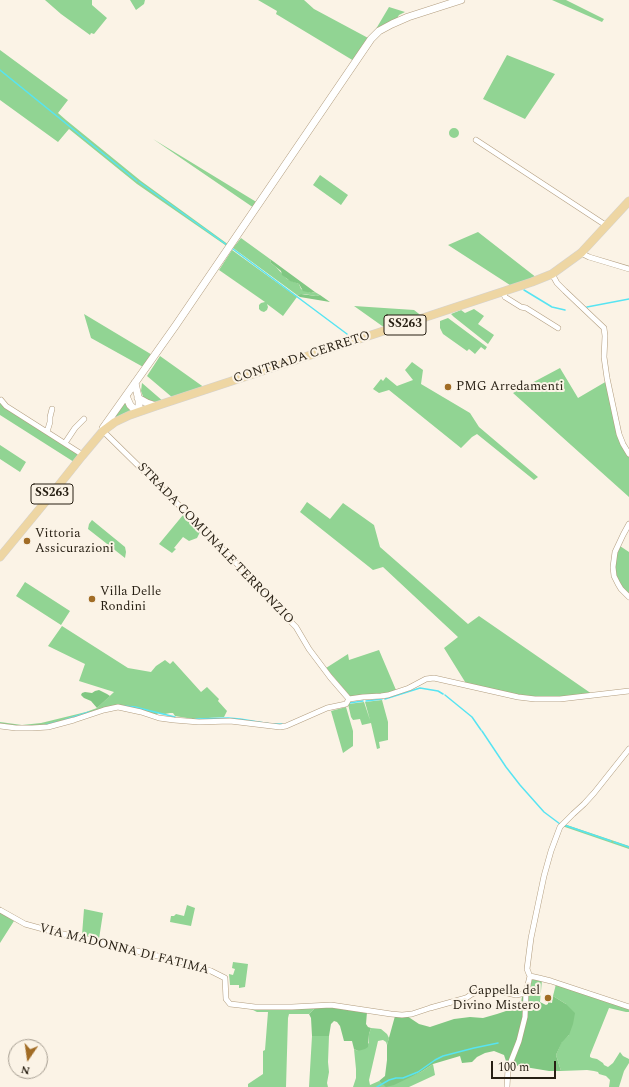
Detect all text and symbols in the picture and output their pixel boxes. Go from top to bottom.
road number: SS263 [384,315,426,335]
street label: CONTRADA CERRETO [232,328,372,388]
place label: PMG Arredamenti [456,379,564,395]
marker: PMG Arredamenti [443,382,453,392]
street label: STRADA COMUNALE TERRONZIO [134,460,296,628]
road number: SS263 [31,484,73,504]
place label: Vittoria Assicurazioni [35,526,114,557]
marker: Vittoria Assicurazioni [22,536,32,546]
place label: Villa Delle Rondini [100,584,161,615]
marker: Villa Delle Rondini [87,594,97,604]
street label: VIA MADONNA DI FATIMA [37,921,211,979]
place label: Cappella del Divino Mistero [453,983,540,1014]
marker: Cappella del Divino Mistero [543,993,553,1003]
north arrow [8,1039,48,1079]
scale bar [493,1053,558,1079]
text: 100 m [498,1058,529,1077]
text: N [19,1061,32,1079]

